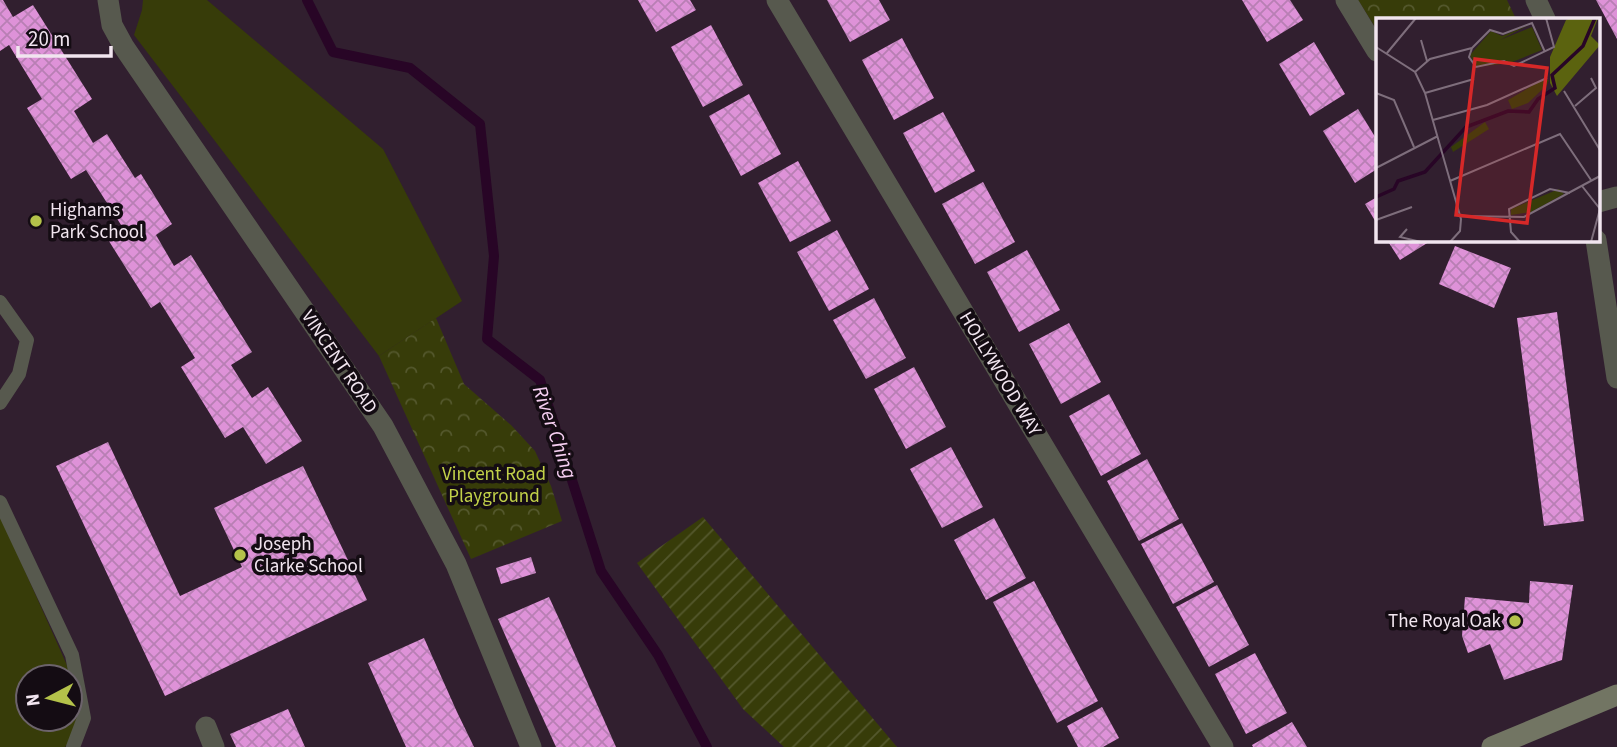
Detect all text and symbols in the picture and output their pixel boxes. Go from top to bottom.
scale bar [18,14,110,58]
inset map [1376,18,1600,242]
text: 20 m [28,24,70,54]
place label: Highams Park School [50,197,144,246]
marker: Highams Park School [28,213,44,229]
street label: VINCENT ROAD [294,305,384,419]
street label: HOLLYWOOD WAY [952,307,1048,442]
water label: River Ching [525,381,585,483]
park label: Vincent Road Playground [442,461,546,510]
place label: Joseph Clarke School [254,531,363,580]
marker: Joseph Clarke School [232,547,248,563]
place label: The Royal Oak [1388,608,1502,635]
marker: The Royal Oak [1507,613,1523,629]
north arrow [14,663,84,733]
text: N [19,692,48,708]

